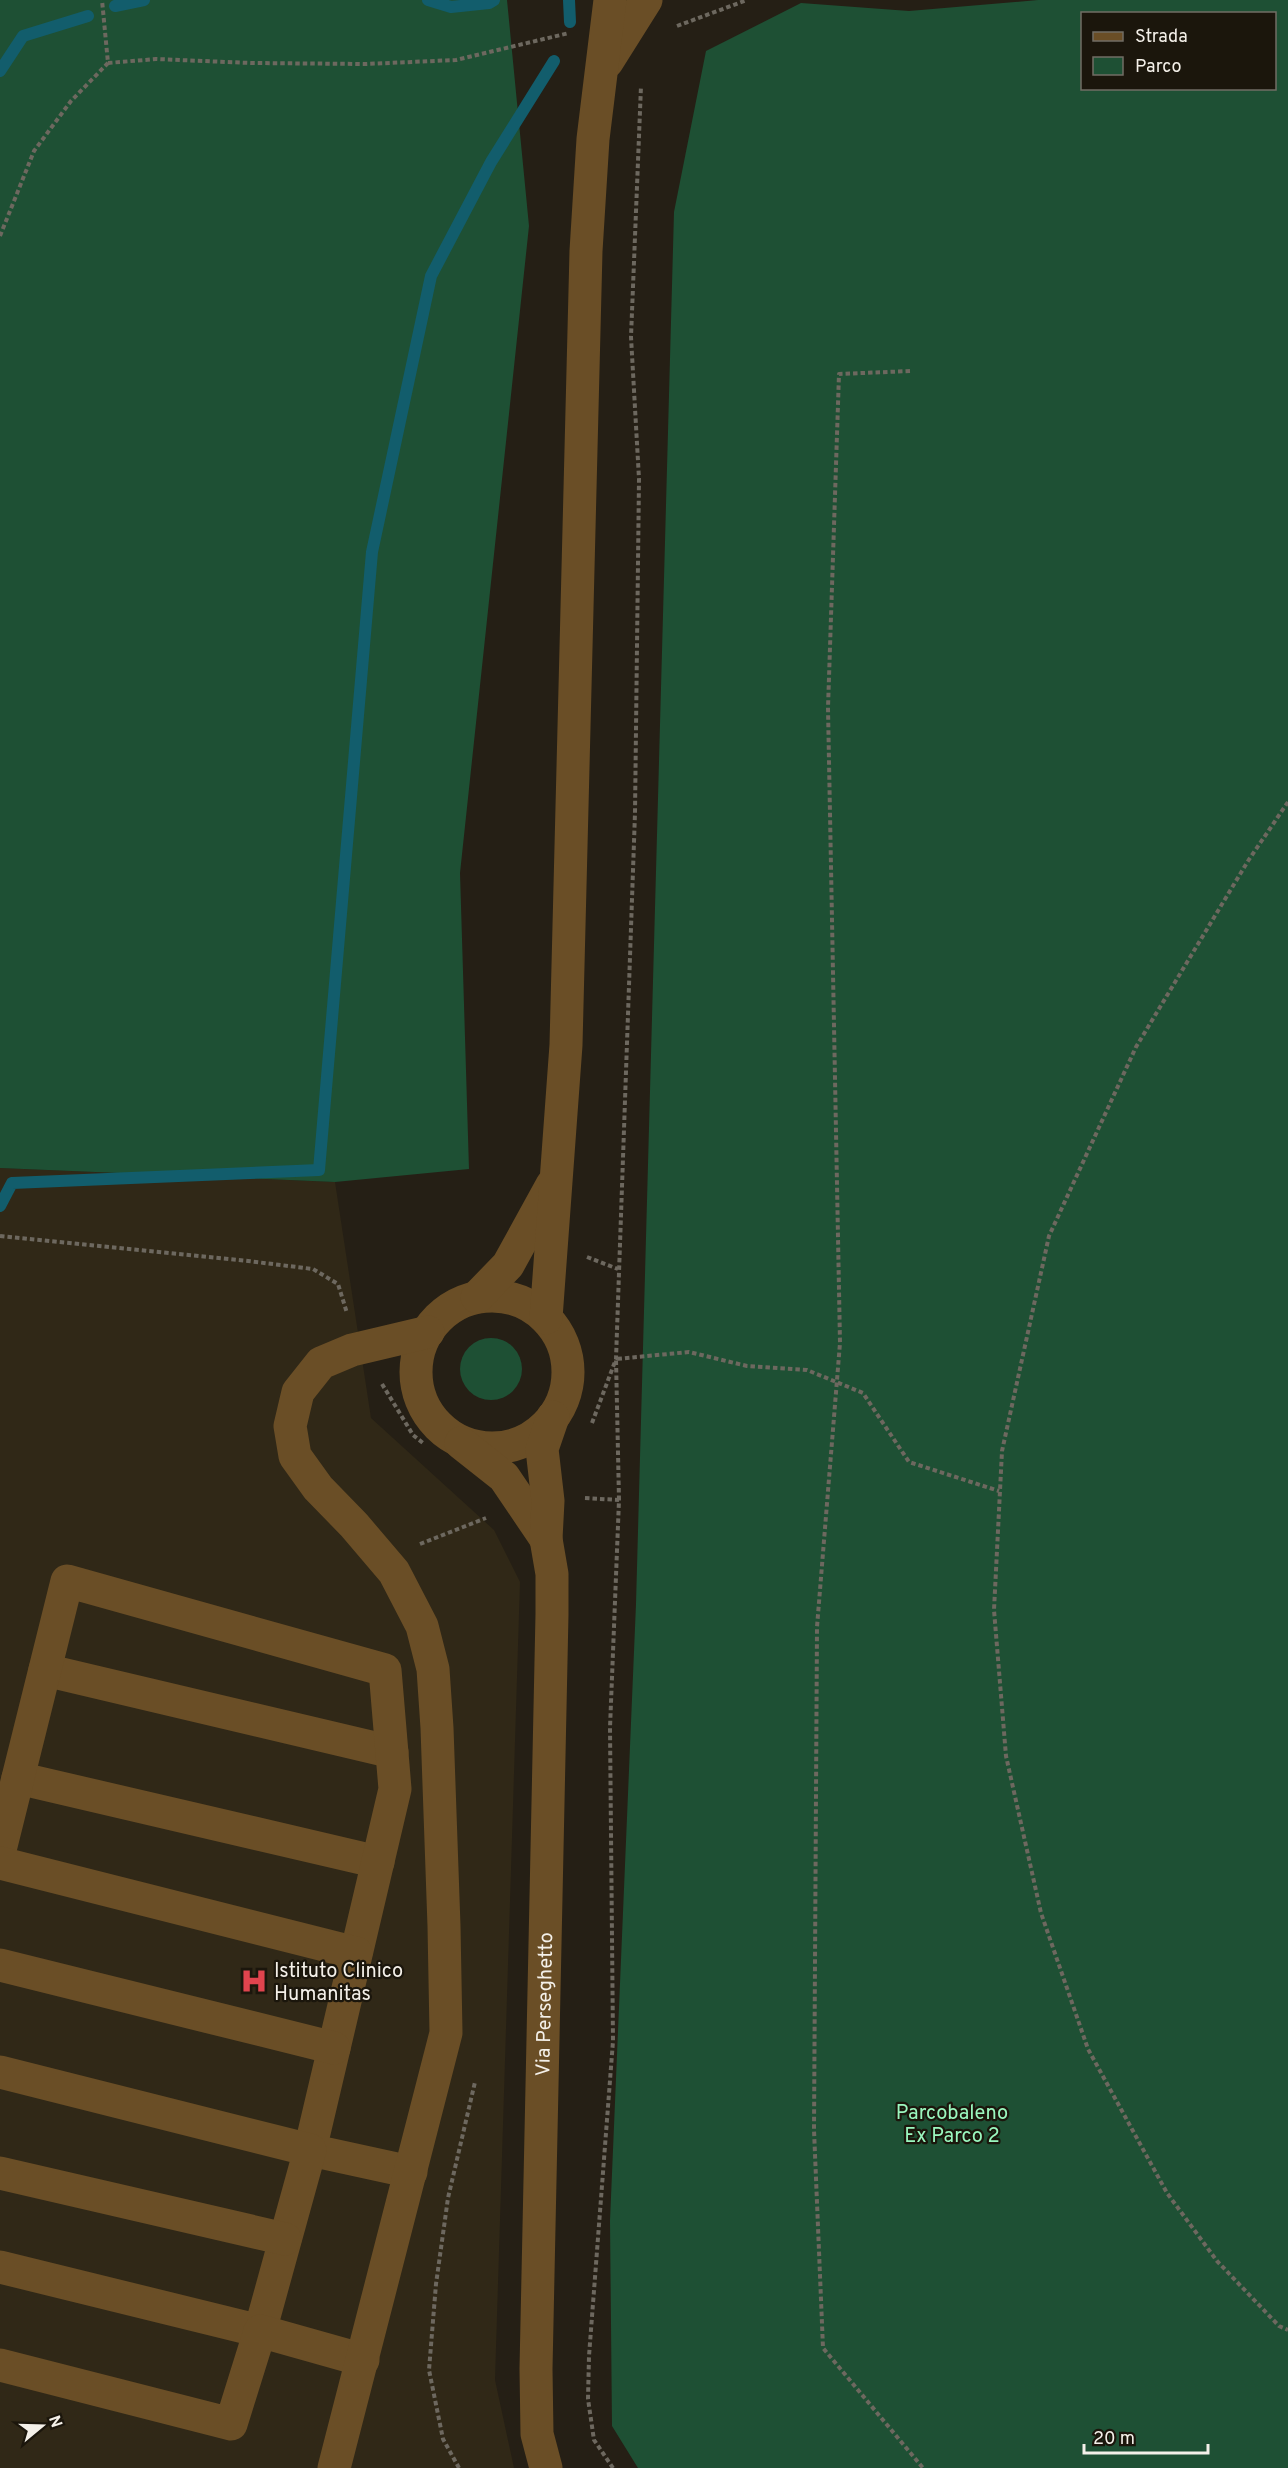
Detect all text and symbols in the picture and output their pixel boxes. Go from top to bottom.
legend [1081,12,1276,90]
text: Strada [1135,26,1188,49]
text: Parco [1135,56,1181,79]
street label: Via Perseghetto [531,1932,560,2077]
place label: Istituto Clinico Humanitas [274,1959,403,2008]
hospital icon: Istituto Clinico Humanitas [239,1966,269,1996]
park label: Parcobaleno Ex Parco 2 [896,2101,1008,2150]
north arrow [12,2396,72,2456]
text: N [43,2413,66,2430]
scale bar [1084,2417,1208,2455]
text: 20 m [1093,2428,1135,2451]

